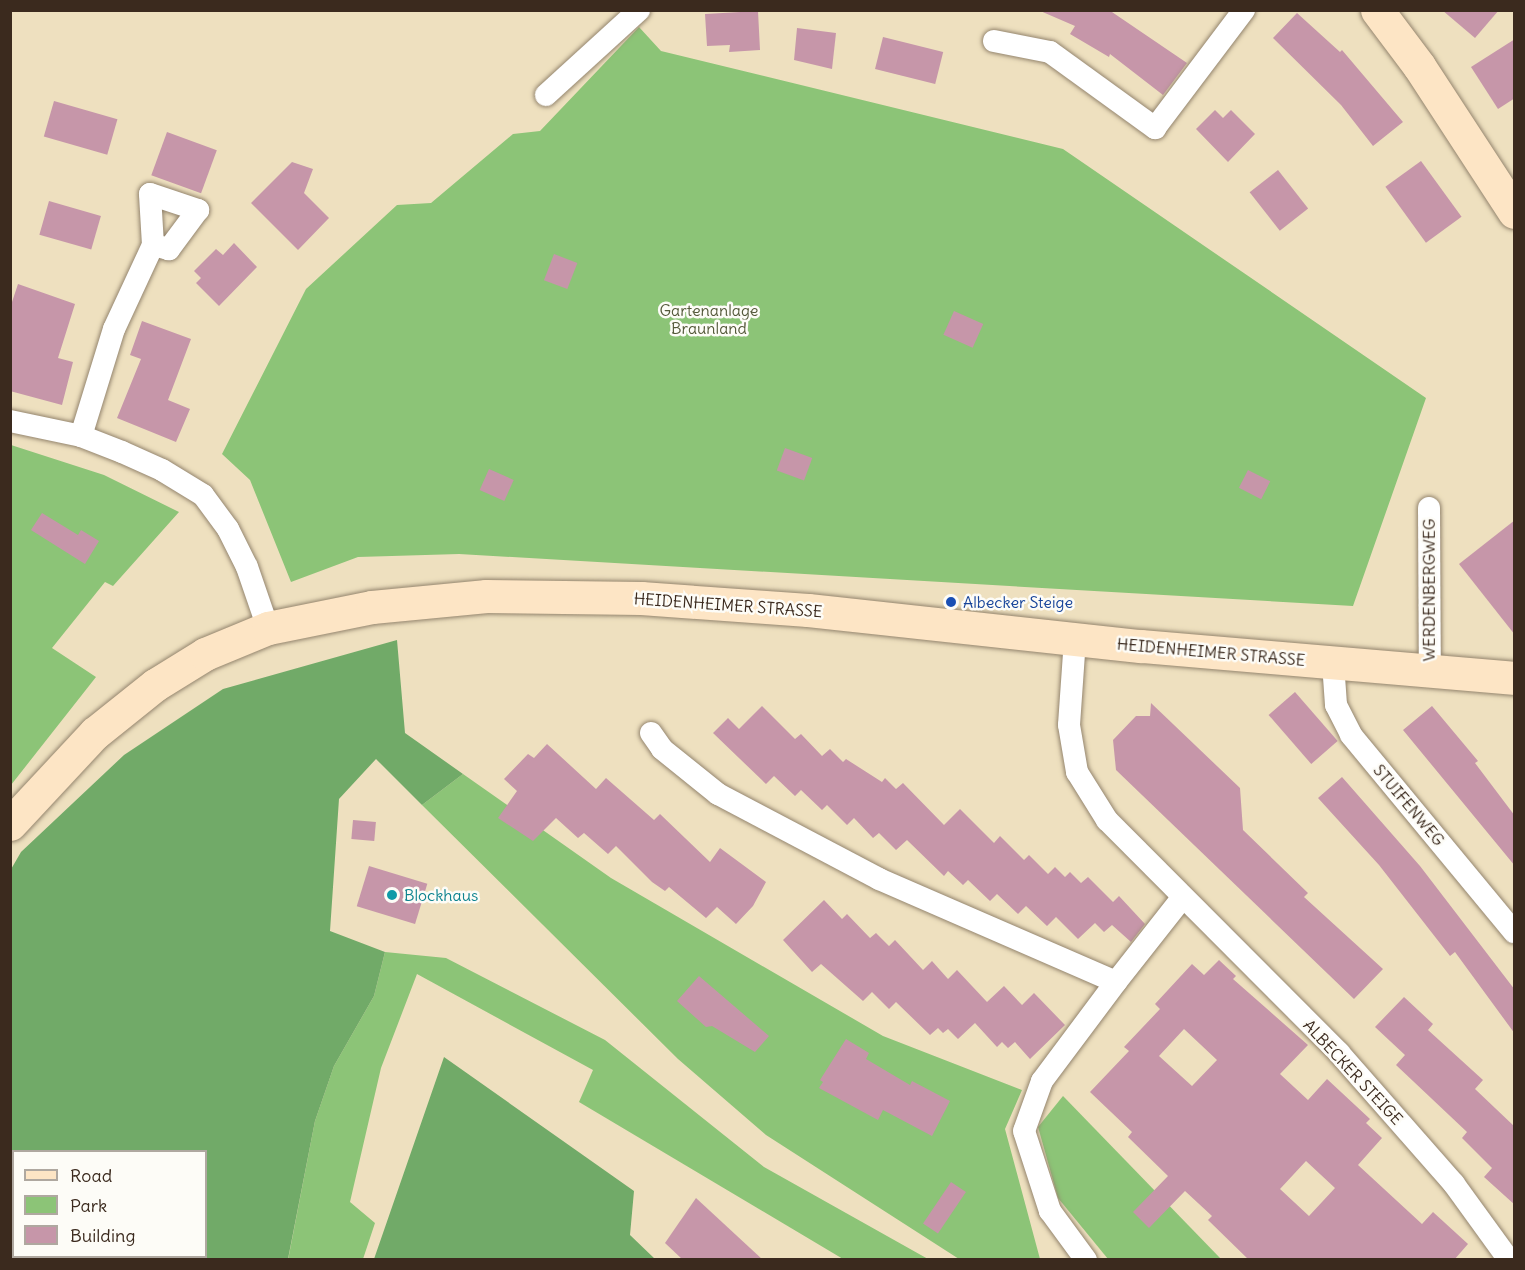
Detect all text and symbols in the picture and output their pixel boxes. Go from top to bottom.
park label: Gartenanlage Braunland [660,300,758,338]
street label: WERDENBERGWEG [1419,519,1439,661]
street label: HEIDENHEIMER STRASSE [633,589,823,621]
place label: Albecker Steige [963,592,1073,612]
marker: Albecker Steige [944,595,958,609]
street label: HEIDENHEIMER STRASSE [1116,634,1306,670]
street label: STUIFENWEG [1370,761,1448,849]
place label: Blockhaus [404,885,478,905]
marker: Blockhaus [385,888,399,902]
street label: ALBECKER STEIGE [1299,1015,1407,1129]
legend [12,1150,207,1258]
text: Road [70,1164,112,1187]
text: Park [70,1194,107,1217]
text: Building [70,1224,135,1247]

